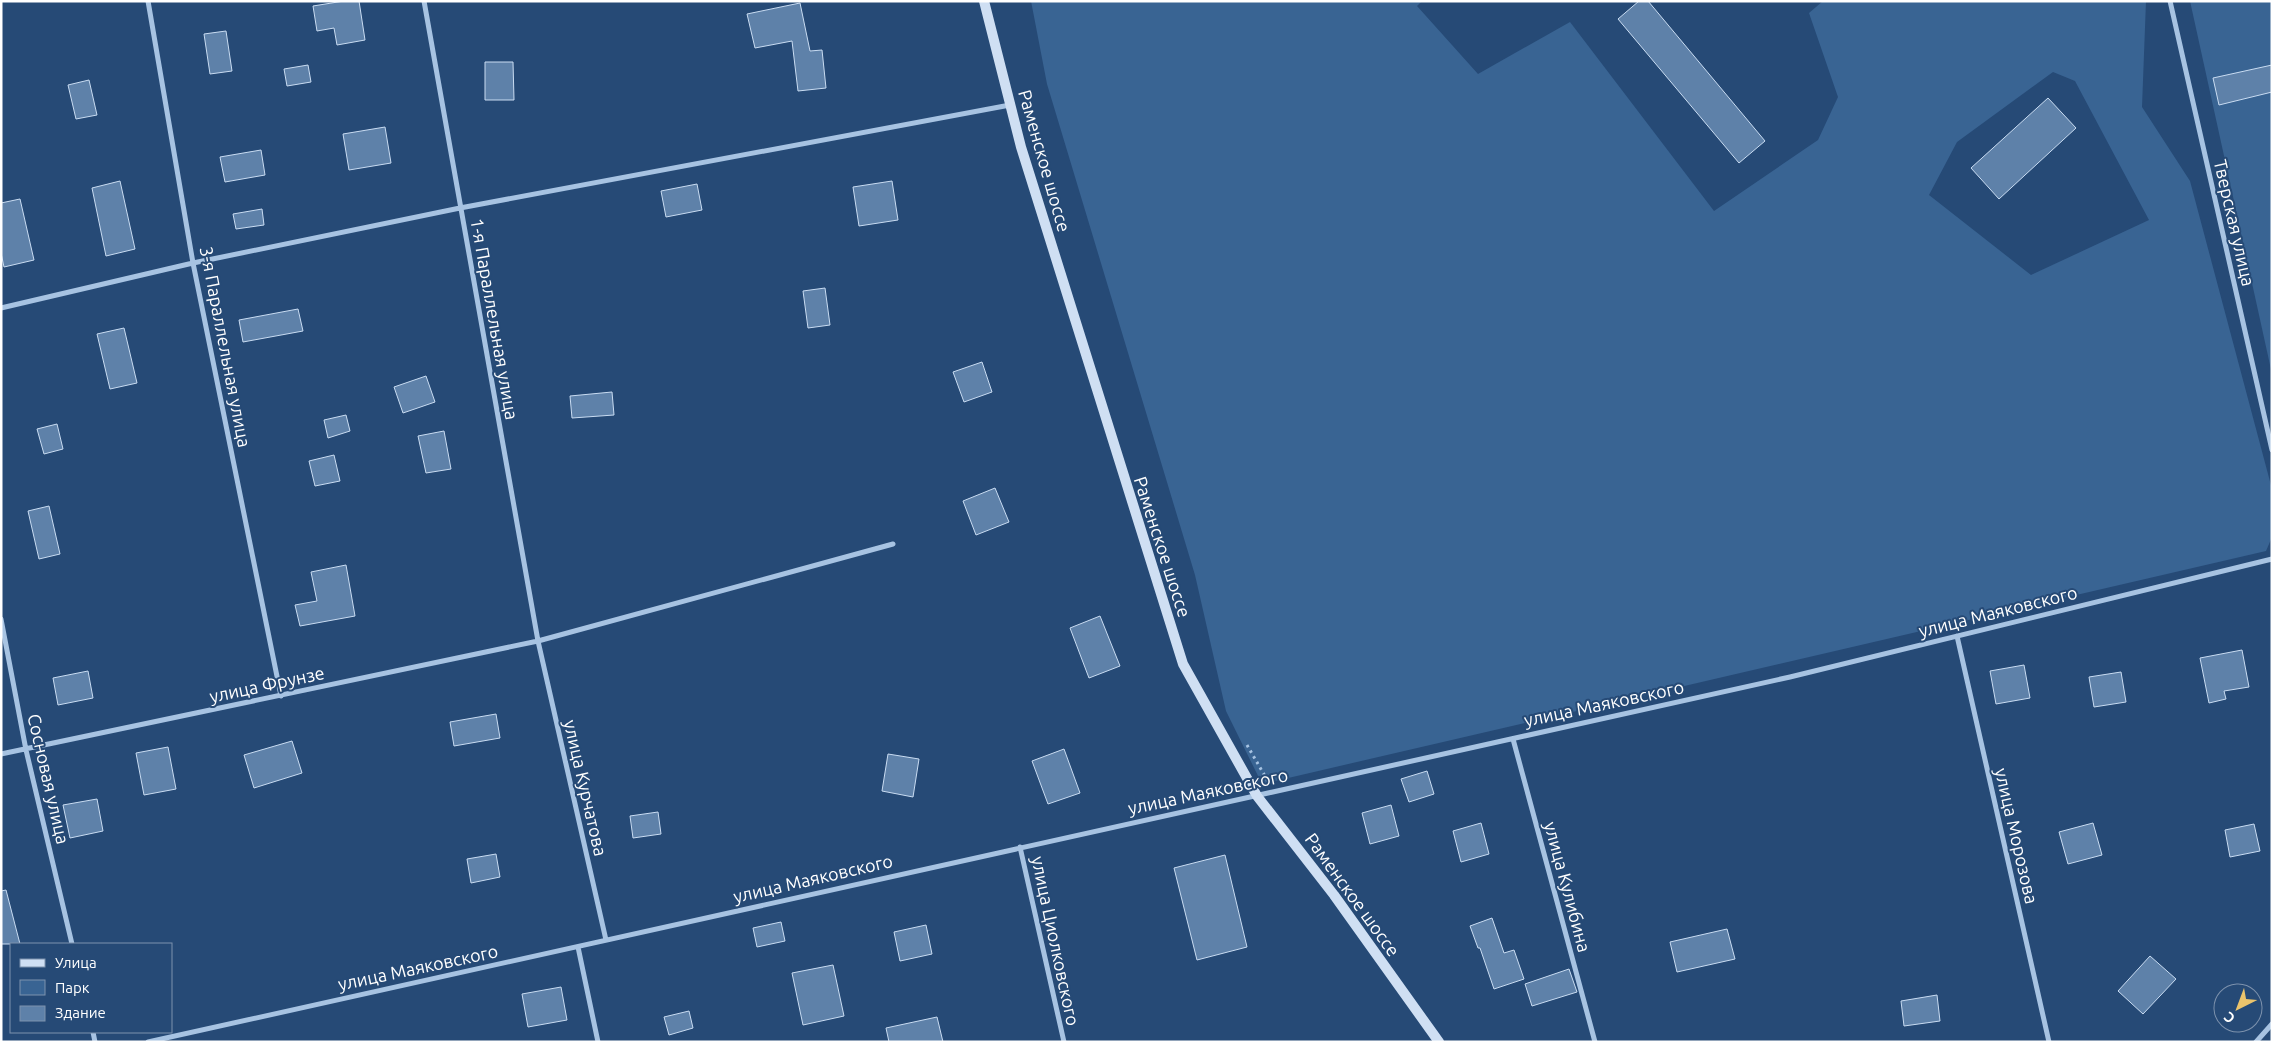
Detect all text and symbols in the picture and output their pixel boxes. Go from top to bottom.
street label: Раменское шоссе [1015,87,1075,234]
street label: Тверская улица [2211,157,2259,288]
street label: 1-я Параллельная улица [467,216,523,421]
street label: 3-я Параллельная улица [197,245,255,449]
street label: Раменское шоссе [1131,474,1195,620]
street label: улица Маяковского [1916,582,2079,640]
street label: улица Фрунзе [207,662,326,706]
street label: улица Маяковского [1522,676,1686,730]
street label: Сосновая улица [24,712,74,846]
street label: улица Курчатова [561,718,611,858]
street label: улица Маяковского [1126,764,1290,818]
street label: улица Морозова [1992,766,2042,906]
street label: улица Кулибина [1541,819,1595,954]
street label: Раменское шоссе [1301,829,1404,960]
street label: улица Маяковского [731,850,894,906]
street label: улица Циолковского [1028,854,1084,1027]
street label: улица Маяковского [336,940,500,994]
legend [10,943,172,1033]
text: Улица [55,954,97,971]
text: Парк [55,979,90,996]
north arrow [2213,983,2263,1033]
text: Здание [55,1004,106,1021]
text: С [2221,1009,2238,1027]

